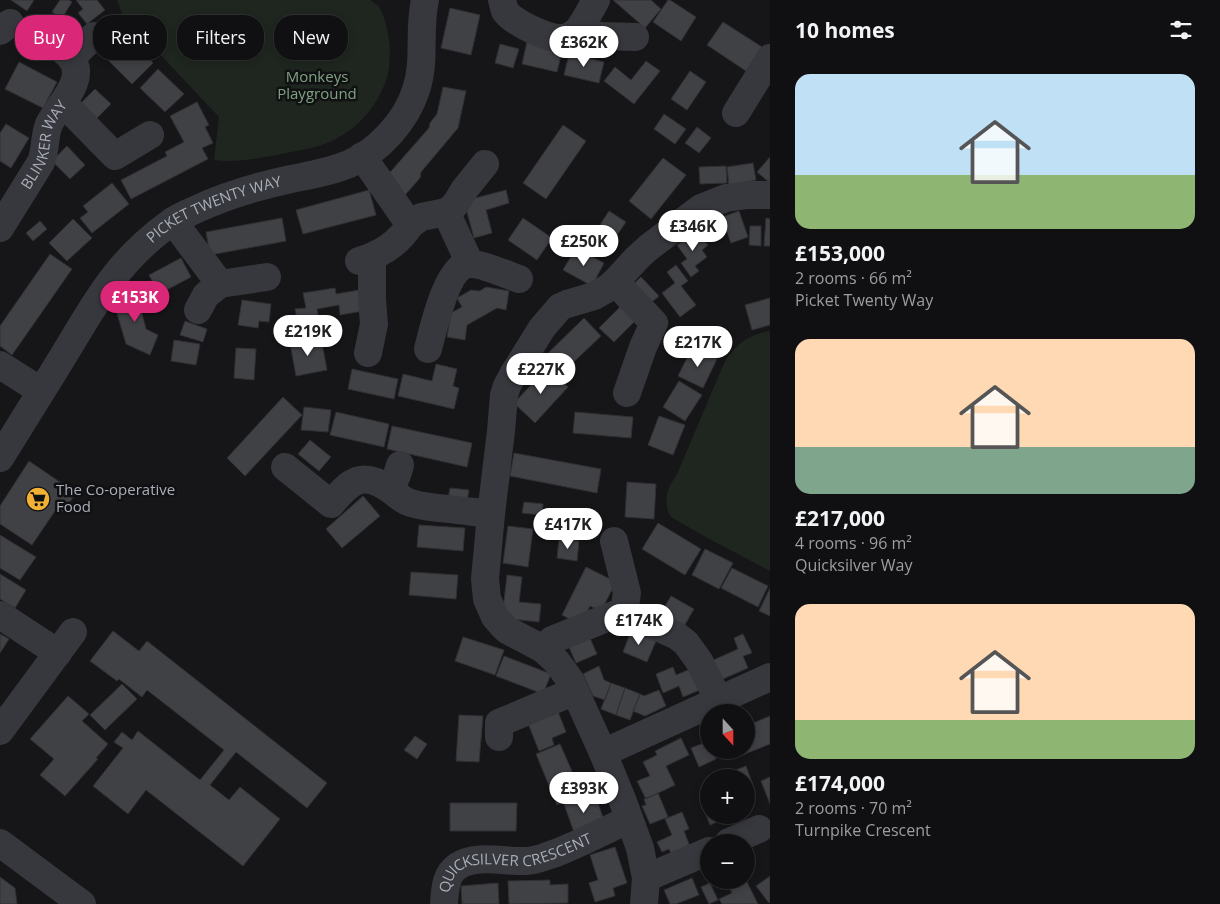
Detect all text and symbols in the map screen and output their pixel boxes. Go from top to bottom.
chip: Buy [15,15,83,60]
chip: Rent [93,15,167,60]
chip: Filters [177,15,264,60]
chip: New [274,15,348,60]
text: 10 homes [795,16,895,44]
icon: filters [1167,16,1195,44]
pin: £362K [549,26,619,68]
text: £362K [560,31,608,53]
park label: Monkeys Playground [277,66,357,103]
street label: BLINKER WAY [16,95,71,193]
icon: home [950,107,1040,197]
street label: PICKET TWENTY WAY [142,170,284,247]
pin: £346K [658,210,728,252]
text: £346K [669,215,717,237]
pin: £250K [549,224,619,267]
text: £250K [560,230,608,252]
text: £153,000 [795,239,885,267]
text: 2 rooms · 66 m² [795,267,912,289]
pin: £153K [100,280,170,323]
text: £153K [111,286,159,308]
text: Picket Twenty Way [795,289,933,311]
pin: £219K [273,314,343,357]
text: £219K [284,320,332,342]
pin: £217K [663,326,733,368]
text: £217K [674,331,722,353]
pin: £227K [506,352,576,395]
text: £227K [517,358,565,380]
icon: home [950,372,1040,462]
place label: The Co-operative Food [56,479,175,516]
supermarket icon: The Co-operative Food [25,486,51,512]
text: £217,000 [795,504,885,532]
pin: £417K [533,508,603,550]
text: £417K [544,513,592,535]
text: 4 rooms · 96 m² [795,532,912,554]
text: Quicksilver Way [795,554,912,576]
pin: £174K [604,604,674,646]
text: £174K [615,609,663,631]
icon: home [950,637,1040,727]
north arrow [700,704,755,759]
map controls [700,704,755,889]
button: + [700,769,755,824]
text: £174,000 [795,769,885,797]
pin: £393K [549,772,619,814]
text: £393K [560,777,608,799]
text: 2 rooms · 70 m² [795,797,912,819]
text: Turnpike Crescent [795,819,931,841]
street label: QUICKSILVER CRESCENT [434,828,595,894]
button: − [700,834,755,889]

